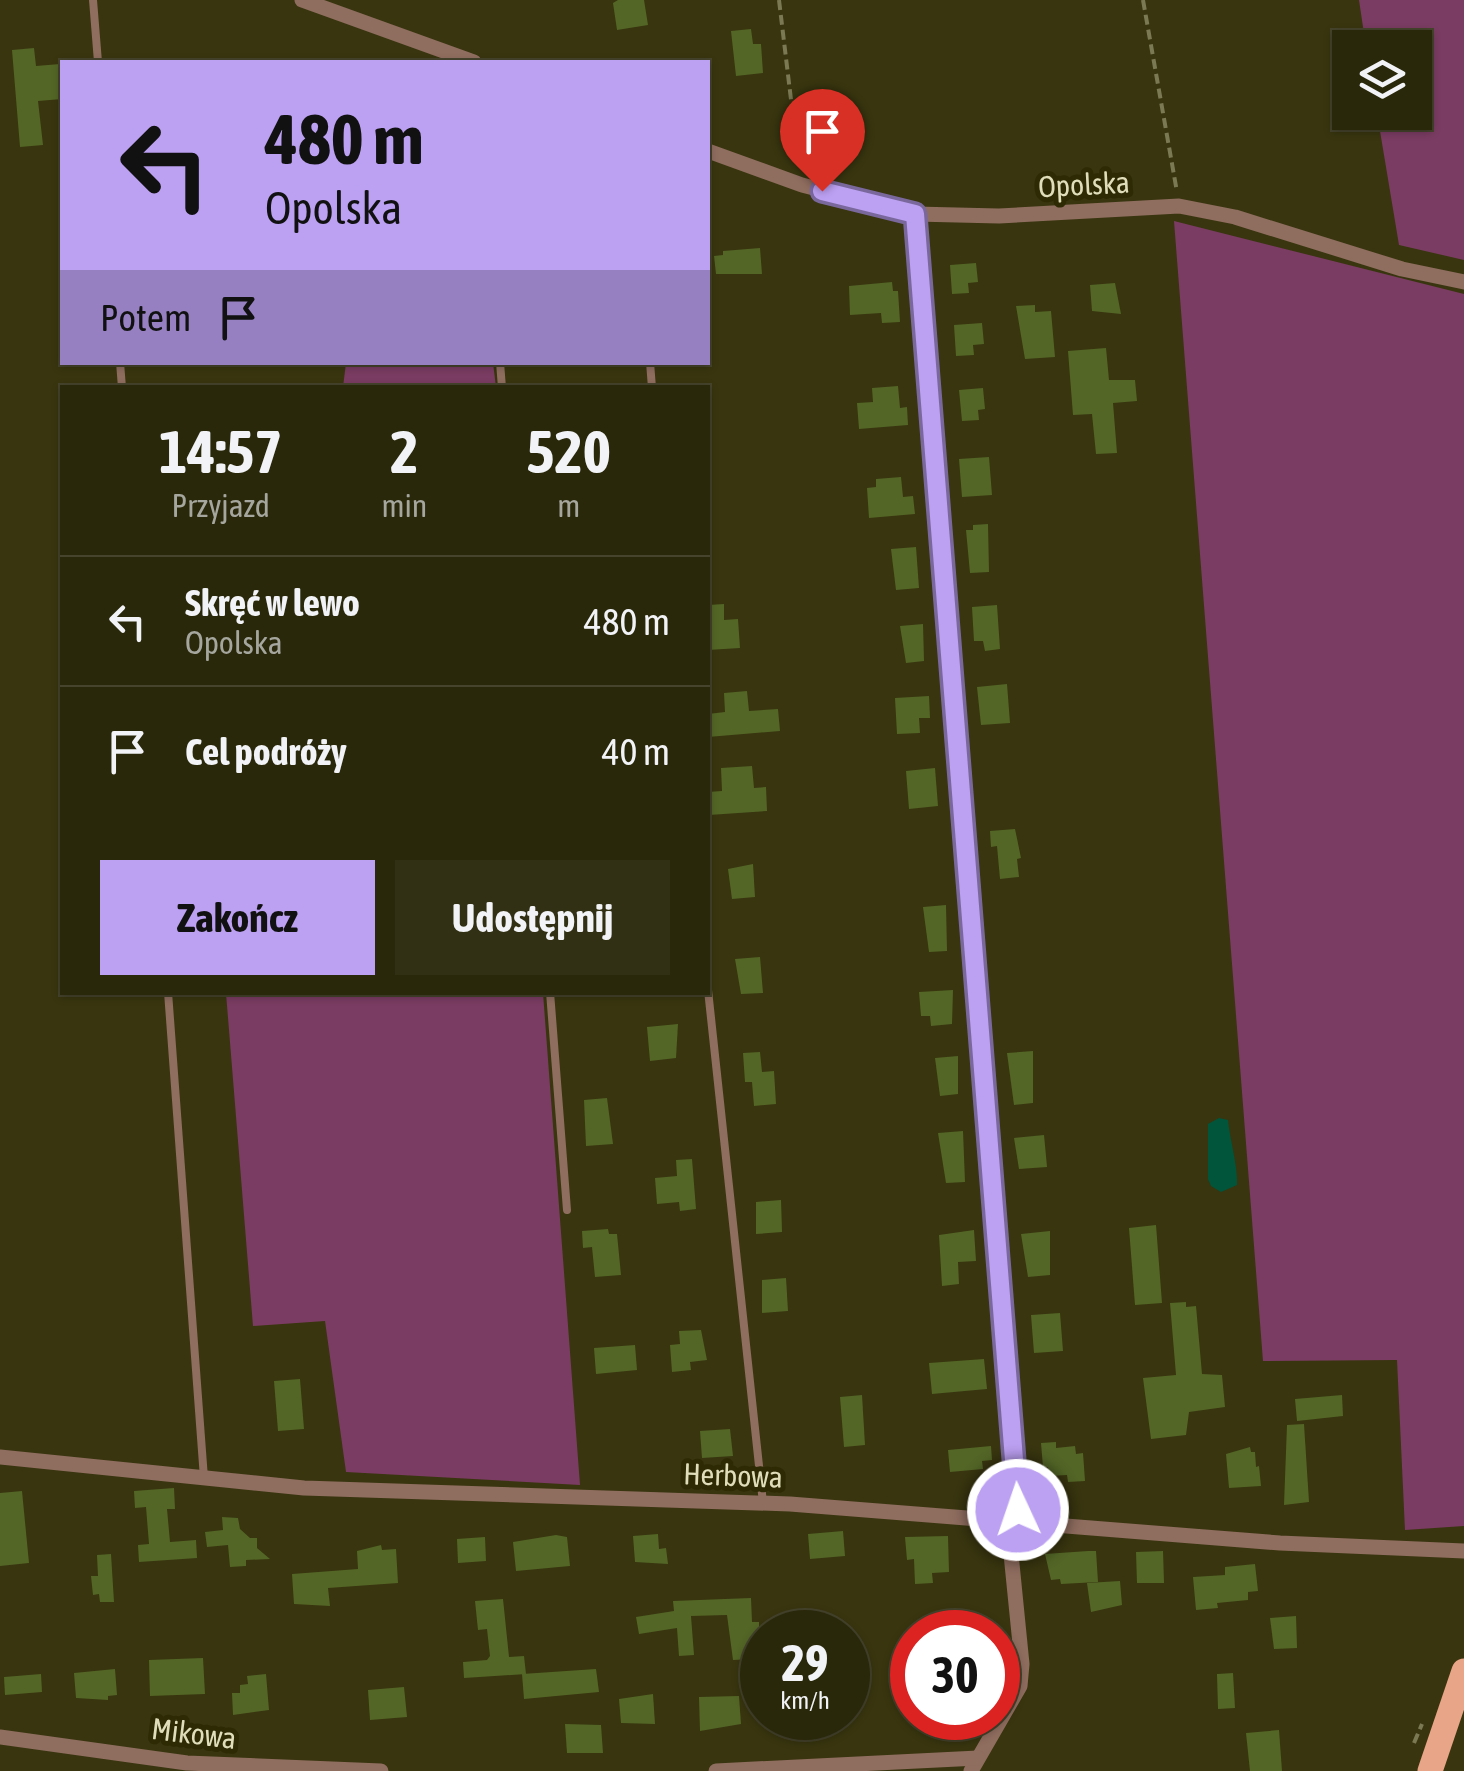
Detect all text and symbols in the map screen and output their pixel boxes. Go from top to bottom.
map controls [1332,30,1432,130]
button: layers [1332,30,1432,130]
pin [780,89,865,192]
text: 480 m [265,99,424,179]
icon: left [100,100,230,230]
icon: arrive [795,104,850,159]
street label: Opolska [1037,165,1131,203]
text: Opolska [265,182,402,234]
icon: arrive [211,290,266,345]
text: Potem [100,296,191,339]
text: 14:57 [159,417,282,486]
text: 2 [390,417,419,486]
text: 520 [526,417,611,486]
text: Przyjazd [172,487,270,524]
text: min [381,487,427,524]
text: m [557,487,580,524]
text: Skręć w lewo [185,581,360,624]
icon: left [100,594,155,649]
text: 480 m [584,600,670,643]
text: Opolska [185,624,283,661]
icon: arrive [100,724,155,779]
text: Cel podróży [185,730,347,773]
text: 40 m [602,730,670,773]
button: Zakończ [100,860,375,975]
button: Udostępnij [395,860,670,975]
street label: Herbowa [683,1456,783,1494]
position arrow [966,1458,1070,1562]
speed limit sign: 30 [890,1610,1020,1740]
text: 29 [781,1634,828,1692]
text: km/h [780,1686,830,1714]
street label: Mikowa [150,1711,238,1755]

